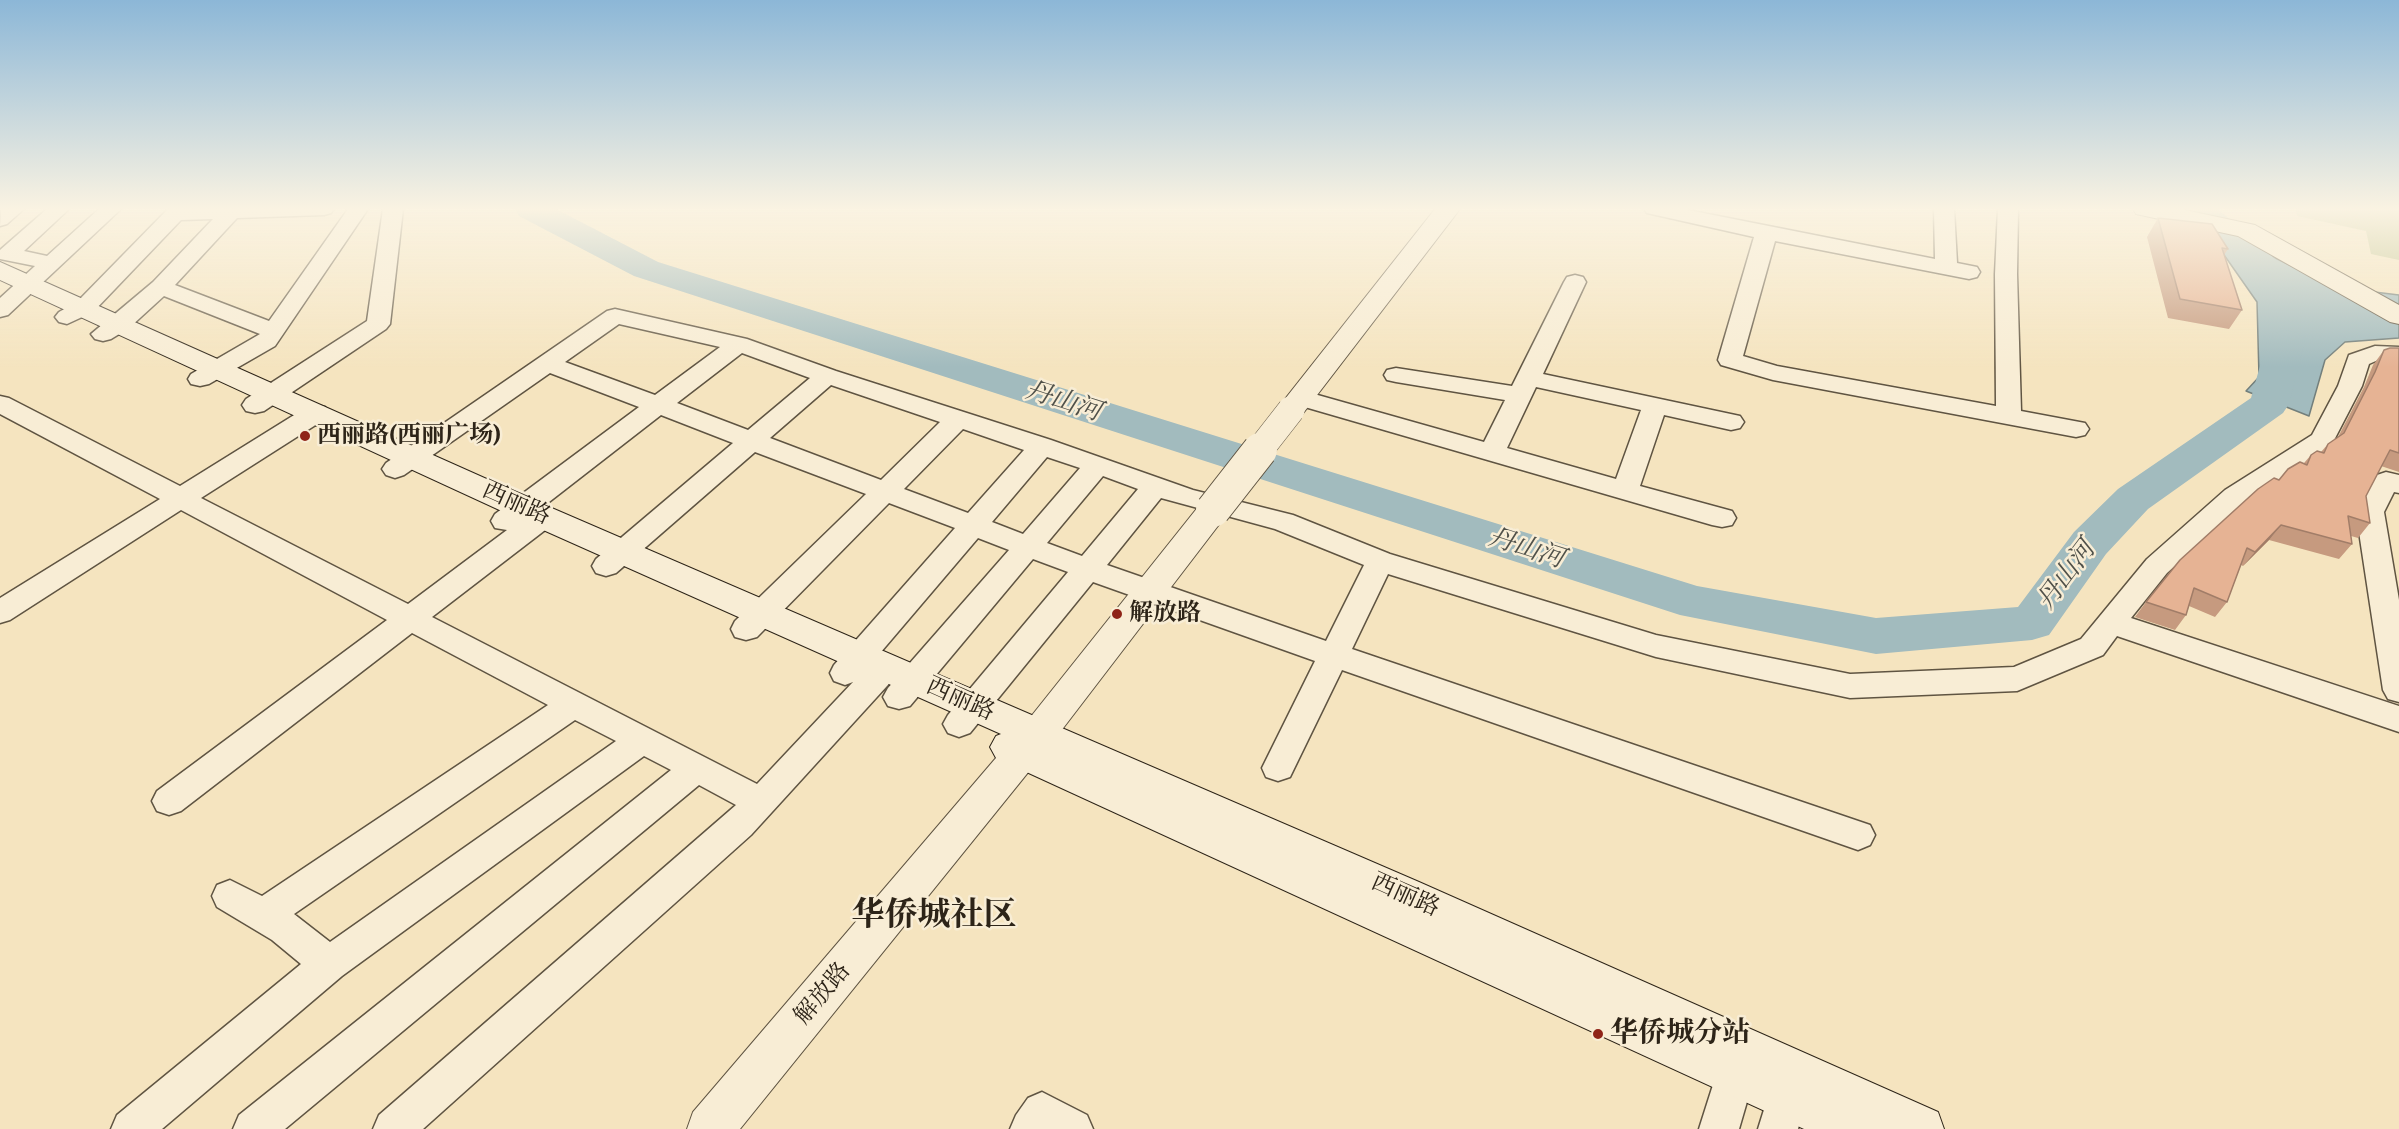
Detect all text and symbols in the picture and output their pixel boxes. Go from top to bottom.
water label: 丹山河 [1021,375,1105,429]
place label: 西丽路(西丽广场) [317,422,501,450]
marker: 西丽路(西丽广场) [298,429,312,443]
street label: 西丽路 [477,476,555,532]
water label: 丹山河 [1484,522,1568,576]
water label: 丹山河 [2031,535,2103,617]
place label: 解放路 [1129,600,1201,628]
marker: 解放路 [1110,607,1124,621]
street label: 西丽路 [921,672,999,728]
street label: 西丽路 [1366,868,1444,924]
district label: 华侨城社区 [852,897,1016,937]
street label: 解放路 [789,957,857,1031]
place label: 华侨城分站 [1610,1017,1750,1051]
marker: 华侨城分站 [1591,1027,1605,1041]

